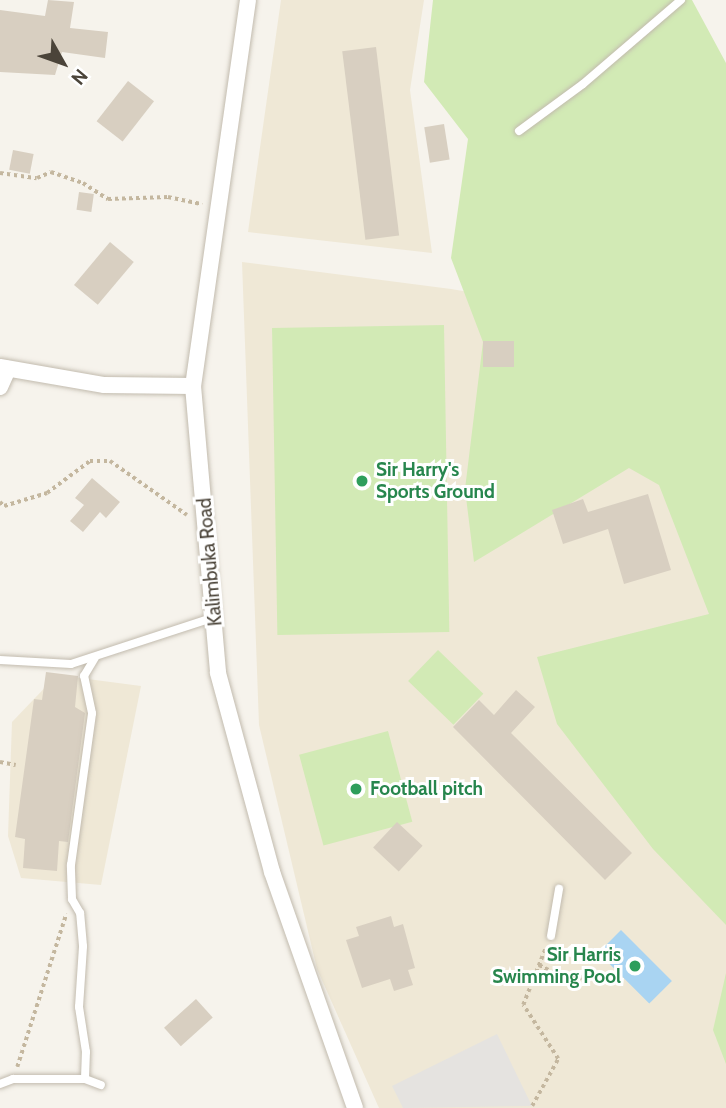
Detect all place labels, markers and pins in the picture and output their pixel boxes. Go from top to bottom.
place label: Sir Harry's Sports Ground [376,459,495,503]
marker: Sir Harry's Sports Ground [354,473,370,489]
place label: Football pitch [370,778,483,800]
marker: Football pitch [348,781,364,797]
place label: Sir Harris Swimming Pool [492,944,621,988]
marker: Sir Harris Swimming Pool [627,958,643,974]

